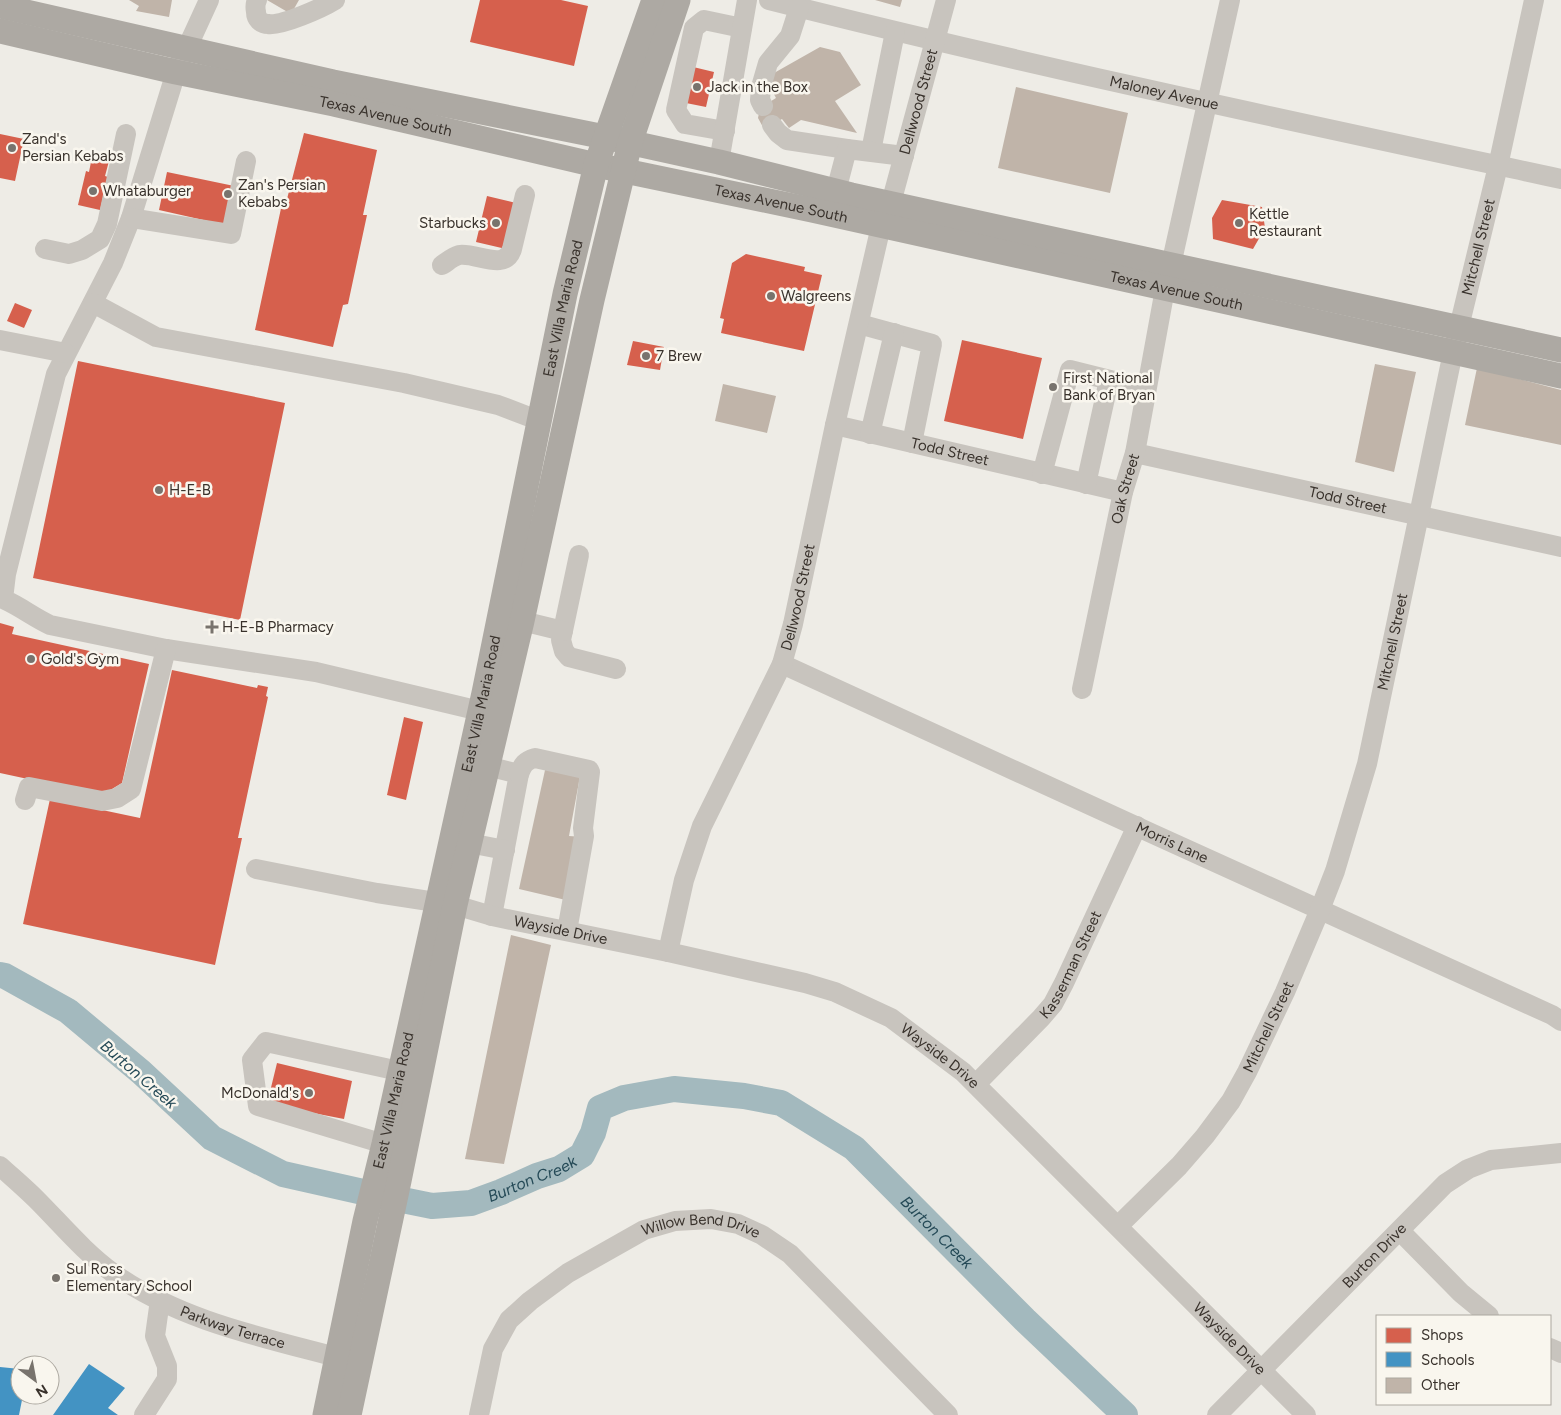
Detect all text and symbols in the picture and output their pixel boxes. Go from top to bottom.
street label: Dellwood Street [896,47,941,156]
street label: Maloney Avenue [1108,72,1220,114]
place label: Jack in the Box [707,78,808,96]
marker: Jack in the Box [691,81,703,93]
street label: Texas Avenue South [318,92,454,140]
place label: Zand's Persian Kebabs [22,130,123,165]
marker: Zand's Persian Kebabs [6,142,18,154]
place label: Zan's Persian Kebabs [238,176,326,211]
street label: Texas Avenue South [713,181,849,227]
place label: Whataburger [103,182,191,200]
marker: Whataburger [87,185,99,197]
marker: Zan's Persian Kebabs [222,188,234,200]
street label: Mitchell Street [1458,197,1499,297]
place label: Kettle Restaurant [1249,205,1322,240]
place label: Starbucks [419,214,486,232]
marker: Starbucks [490,217,502,229]
marker: Kettle Restaurant [1233,217,1245,229]
street label: East Villa Maria Road [539,238,587,378]
street label: Texas Avenue South [1108,267,1245,314]
place label: Walgreens [781,287,851,305]
marker: Walgreens [765,290,777,302]
place label: 7 Brew [656,347,702,365]
marker: 7 Brew [640,350,652,362]
place label: First National Bank of Bryan [1063,369,1155,404]
marker: First National Bank of Bryan [1047,381,1059,393]
street label: Todd Street [909,434,991,470]
street label: Oak Street [1108,451,1143,526]
place label: H-E-B [169,481,211,499]
street label: Todd Street [1307,483,1389,517]
marker: H-E-B [153,484,165,496]
street label: Dellwood Street [777,542,819,653]
street label: Mitchell Street [1374,591,1411,692]
place label: H-E-B Pharmacy [222,618,334,636]
marker: H-E-B Pharmacy [206,621,218,633]
street label: East Villa Maria Road [458,634,504,774]
place label: Gold's Gym [41,650,119,668]
marker: Gold's Gym [25,653,37,665]
street label: Morris Lane [1133,818,1211,867]
street label: Kasserman Street [1036,908,1105,1022]
street label: Wayside Drive [512,912,609,948]
street label: Mitchell Street [1239,978,1298,1075]
street label: Wayside Drive [897,1019,983,1092]
street label: East Villa Maria Road [369,1030,418,1171]
water label: Burton Creek [97,1036,182,1113]
place label: McDonald's [221,1084,299,1102]
marker: McDonald's [303,1087,315,1099]
water label: Burton Creek [485,1151,581,1206]
water label: Burton Creek [897,1192,978,1273]
street label: Willow Bend Drive [639,1210,763,1242]
street label: Burton Drive [1339,1219,1410,1292]
place label: Sul Ross Elementary School [66,1260,192,1295]
marker: Sul Ross Elementary School [50,1272,62,1284]
street label: Wayside Drive [1190,1299,1270,1379]
street label: Parkway Terrace [178,1302,287,1352]
legend [1376,1315,1551,1405]
text: Shops [1421,1326,1463,1344]
text: Schools [1421,1351,1474,1369]
north arrow [10,1355,60,1405]
text: Other [1421,1376,1460,1394]
text: N [33,1381,51,1401]

